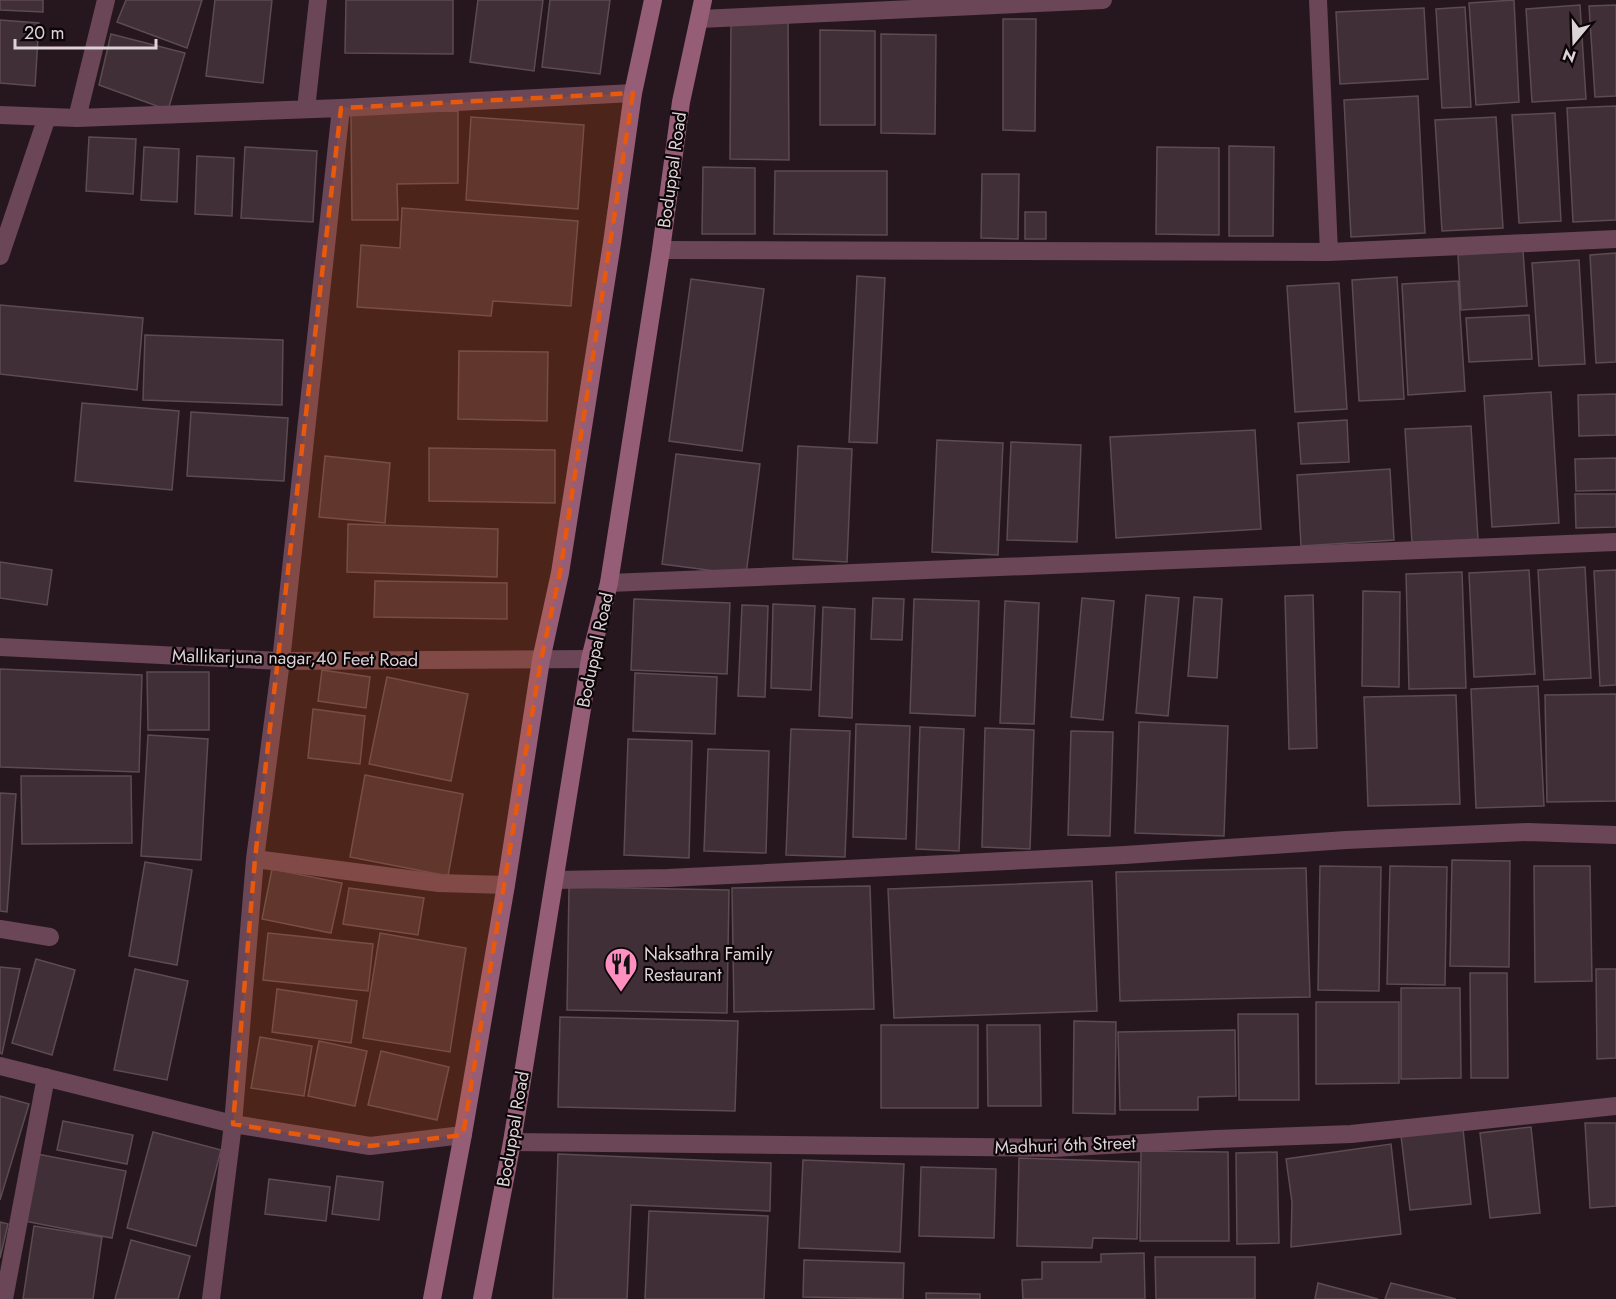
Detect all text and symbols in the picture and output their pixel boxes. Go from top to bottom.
scale bar [15,12,156,50]
north arrow [1544,12,1604,72]
text: 20 m [24,20,64,46]
text: N [1560,43,1579,69]
street label: Boduppal Road [651,110,693,230]
street label: Boduppal Road [570,590,620,710]
street label: Mallikarjuna nagar,40 Feet Road [172,643,418,673]
place label: Naksathra Family Restaurant [644,941,772,988]
restaurant icon: Naksathra Family Restaurant [603,946,639,993]
street label: Boduppal Road [490,1069,536,1189]
street label: Madhuri 6th Street [994,1130,1137,1160]

